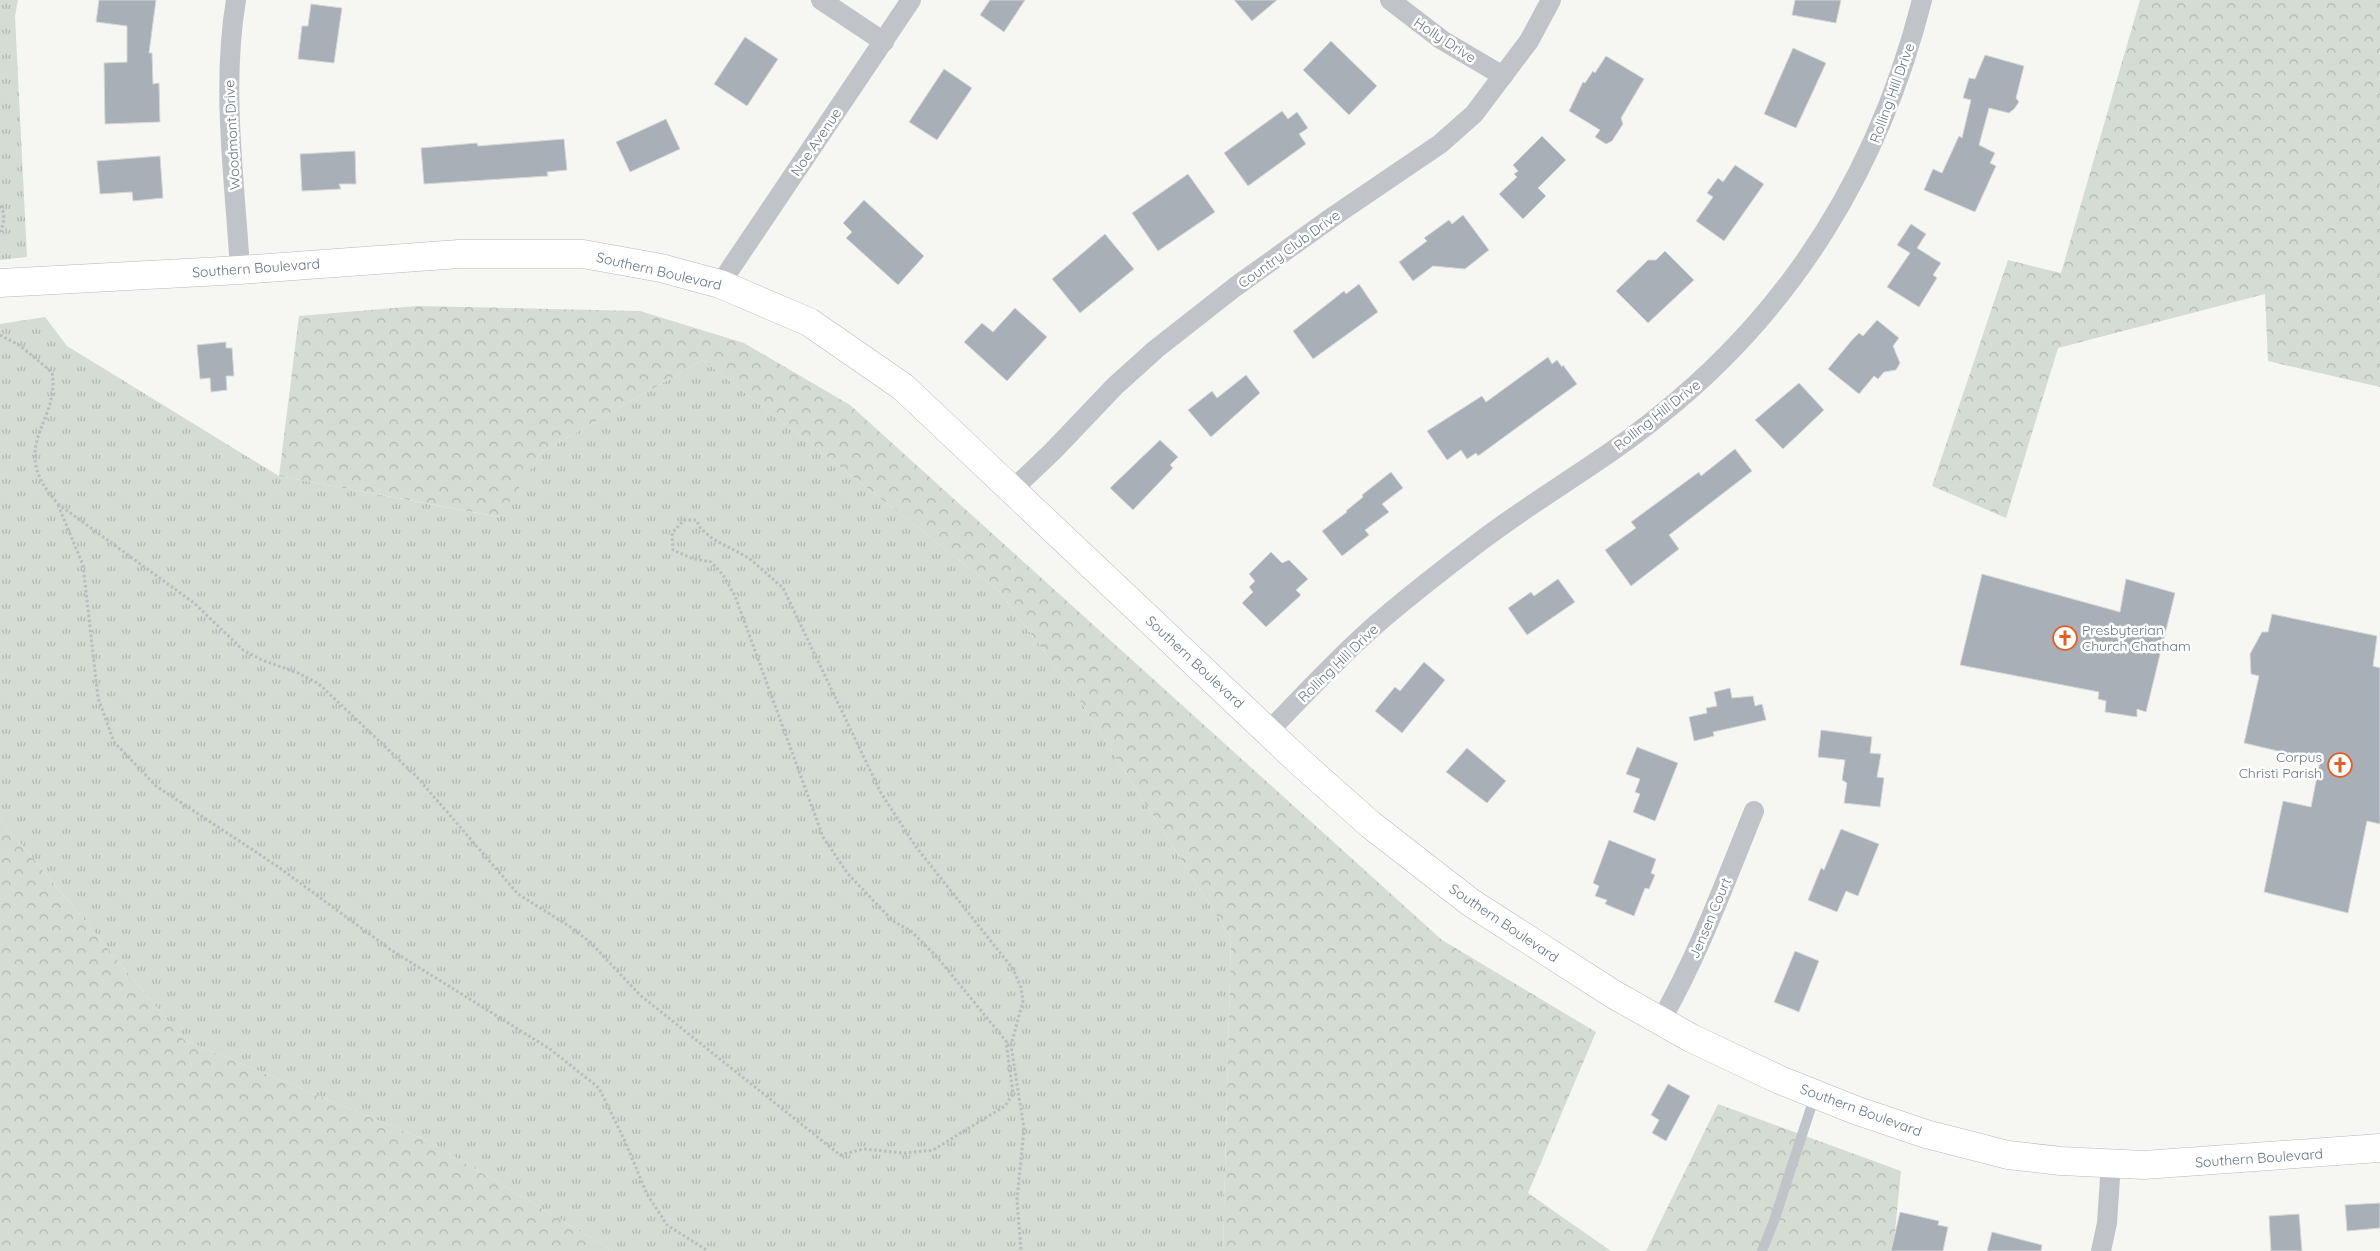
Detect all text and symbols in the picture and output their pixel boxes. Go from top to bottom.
street label: Holly Drive [1411,13,1479,67]
street label: Rolling Hill Drive [1866,41,1918,145]
street label: Woodmont Drive [220,79,244,191]
street label: Noe Avenue [787,104,845,179]
street label: Country Club Drive [1234,206,1344,292]
street label: Southern Boulevard [595,248,723,294]
street label: Southern Boulevard [191,255,321,281]
street label: Rolling Hill Drive [1610,376,1704,454]
street label: Southern Boulevard [1142,612,1248,712]
street label: Rolling Hill Drive [1294,620,1382,706]
place label: Presbyterian Church Chatham [2082,621,2191,655]
church icon: Presbyterian Church Chatham [2052,625,2078,651]
place label: Corpus Christi Parish [2239,748,2322,782]
church icon: Corpus Christi Parish [2327,752,2353,778]
street label: Jensen Court [1685,875,1735,961]
street label: Southern Boulevard [1446,880,1562,966]
street label: Southern Boulevard [1798,1080,1924,1140]
street label: Southern Boulevard [2194,1145,2324,1171]

